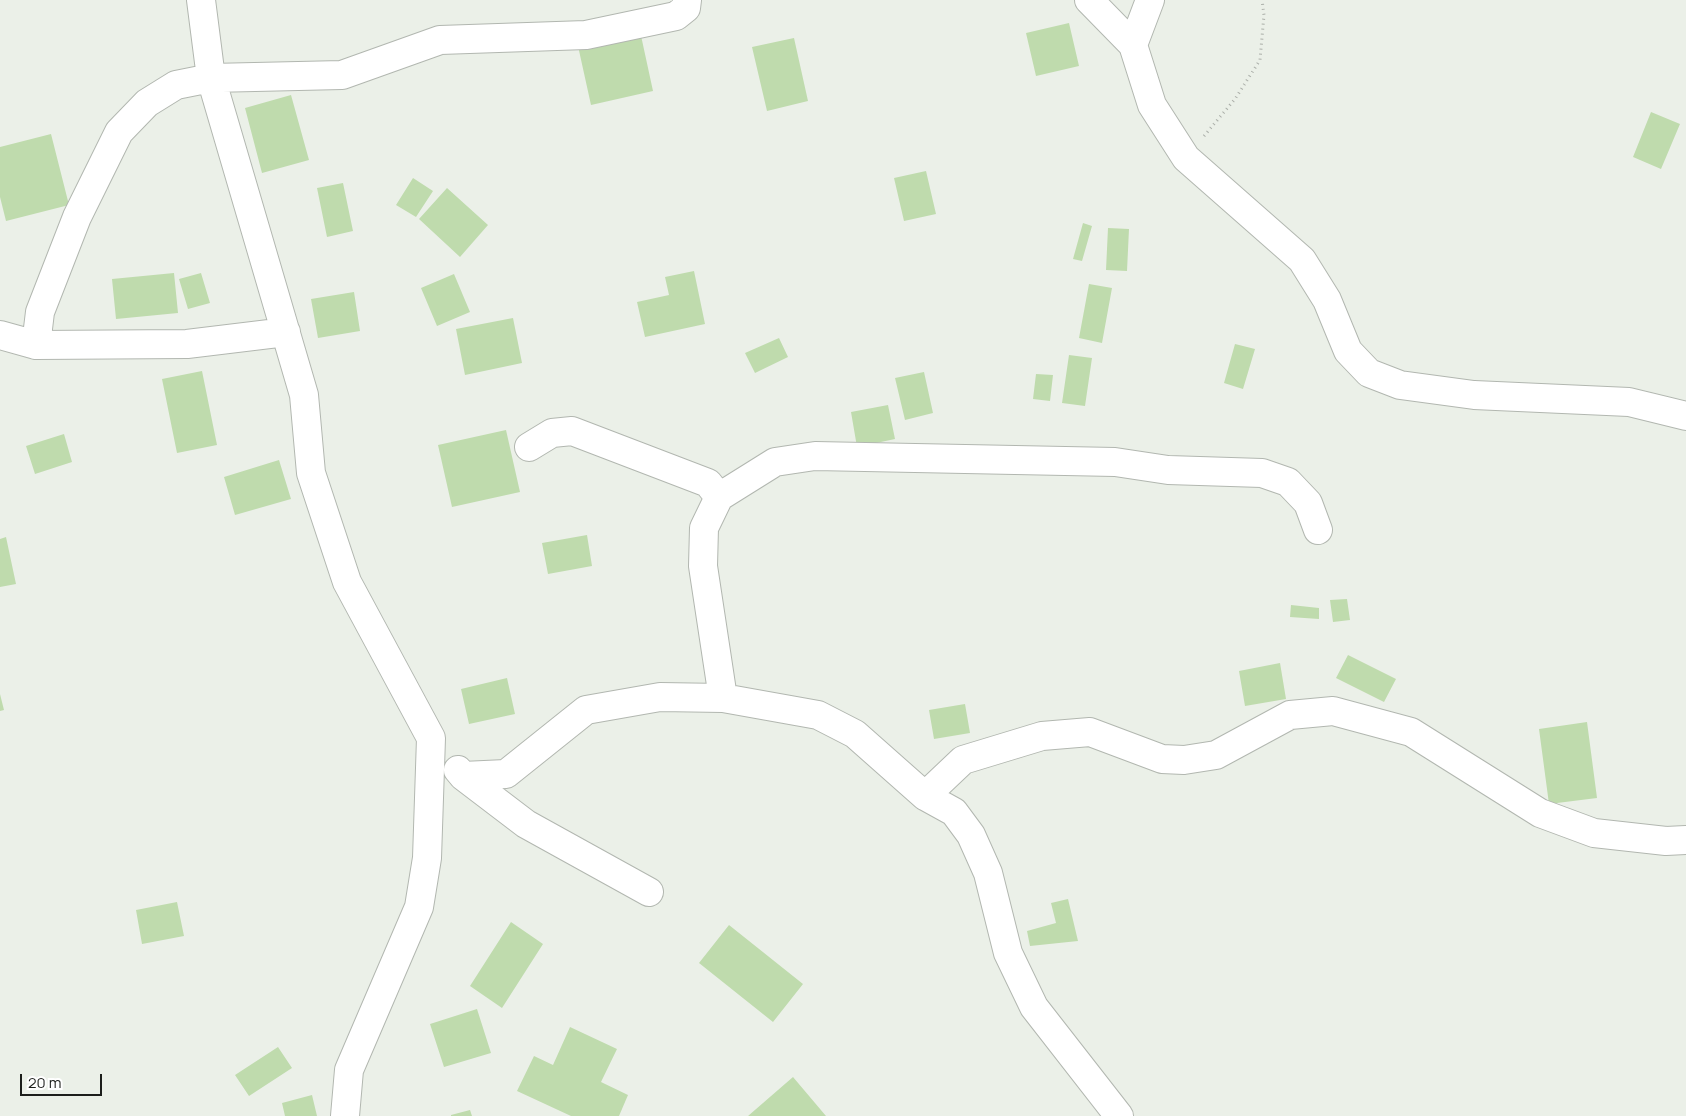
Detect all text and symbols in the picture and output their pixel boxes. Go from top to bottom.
scale bar [22,1064,105,1096]
text: 20 m [28,1072,61,1093]

